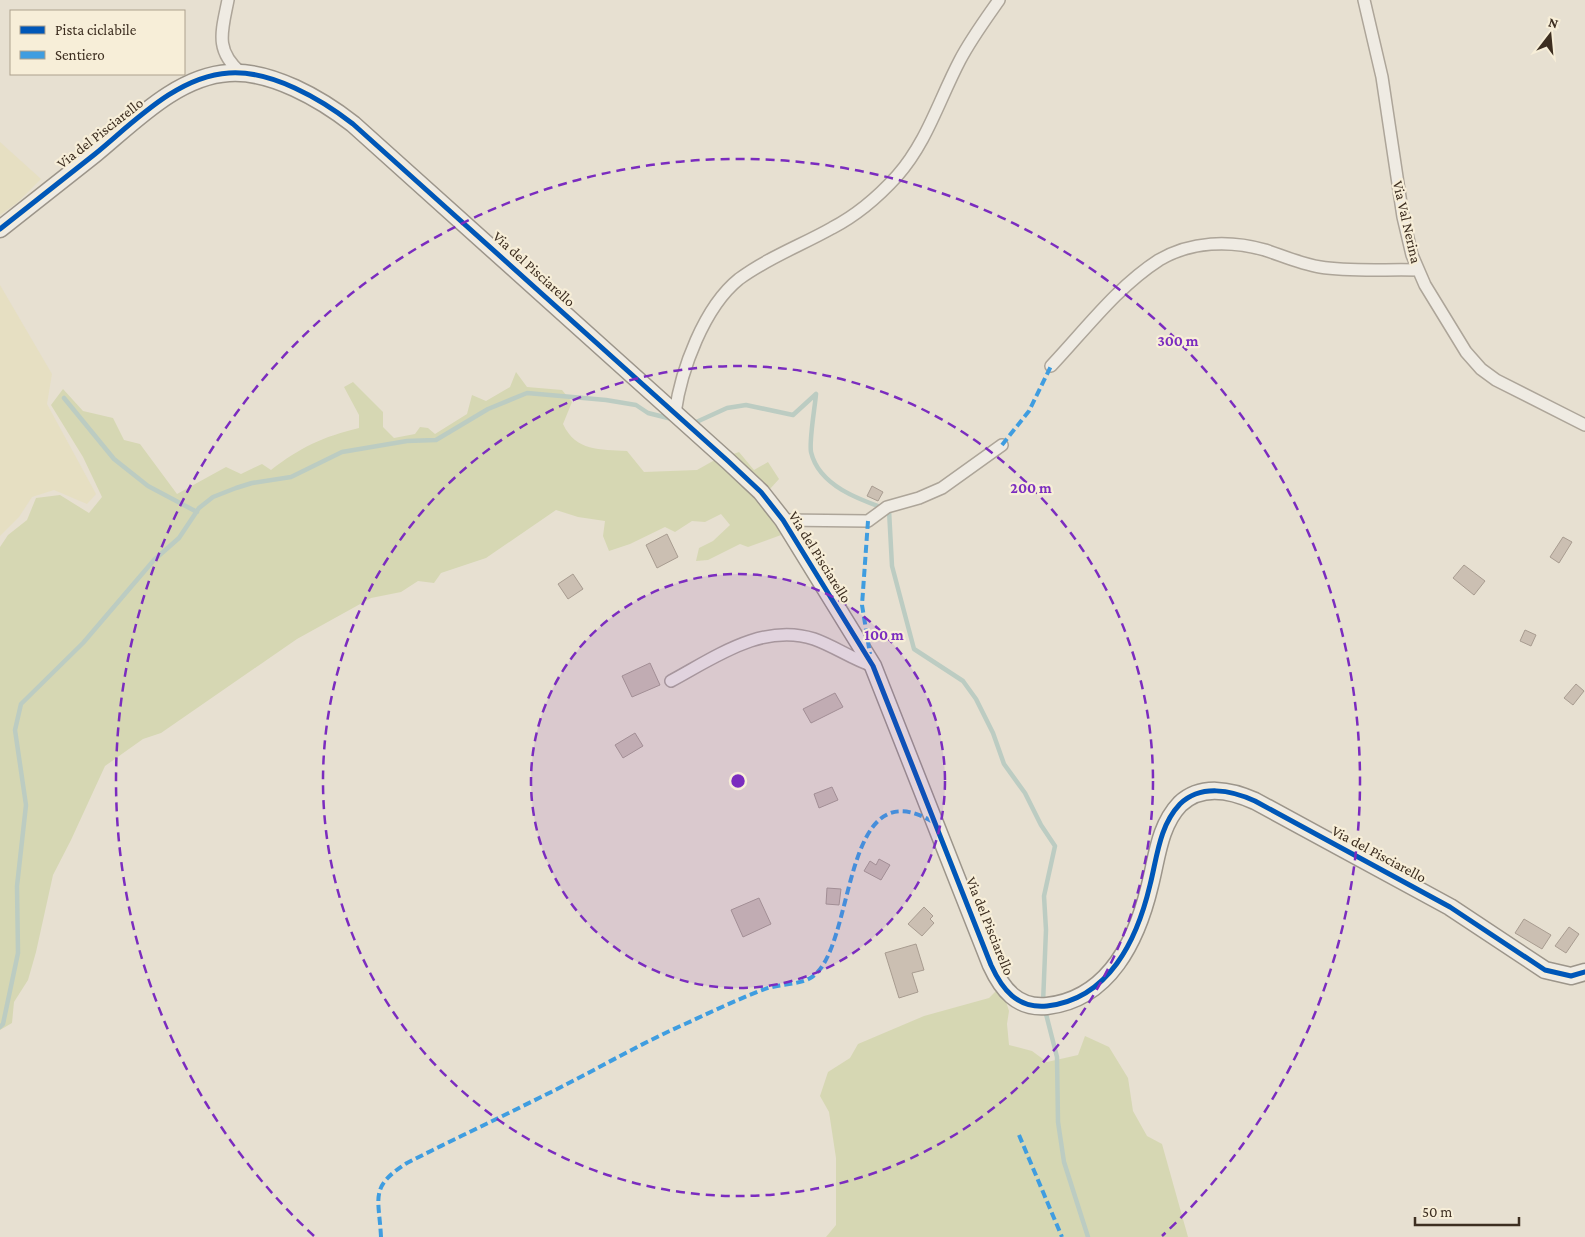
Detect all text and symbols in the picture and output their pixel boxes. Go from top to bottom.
legend [10,10,185,75]
north arrow [1525,10,1575,60]
text: N [1547,13,1561,32]
text: Pista ciclabile [55,22,137,38]
text: Sentiero [55,47,105,63]
street label: Via del Pisciarello [54,94,146,172]
street label: Via Val Nerina [1390,179,1424,265]
street label: Via del Pisciarello [490,228,578,310]
text: 300 m [1157,333,1199,349]
text: 200 m [1010,480,1052,496]
street label: Via del Pisciarello [785,508,855,606]
text: 100 m [864,627,904,643]
centre of rings [729,772,747,790]
street label: Via del Pisciarello [1329,822,1429,886]
street label: Via del Pisciarello [963,875,1017,977]
scale bar [1415,1194,1519,1226]
text: 50 m [1422,1204,1452,1220]

